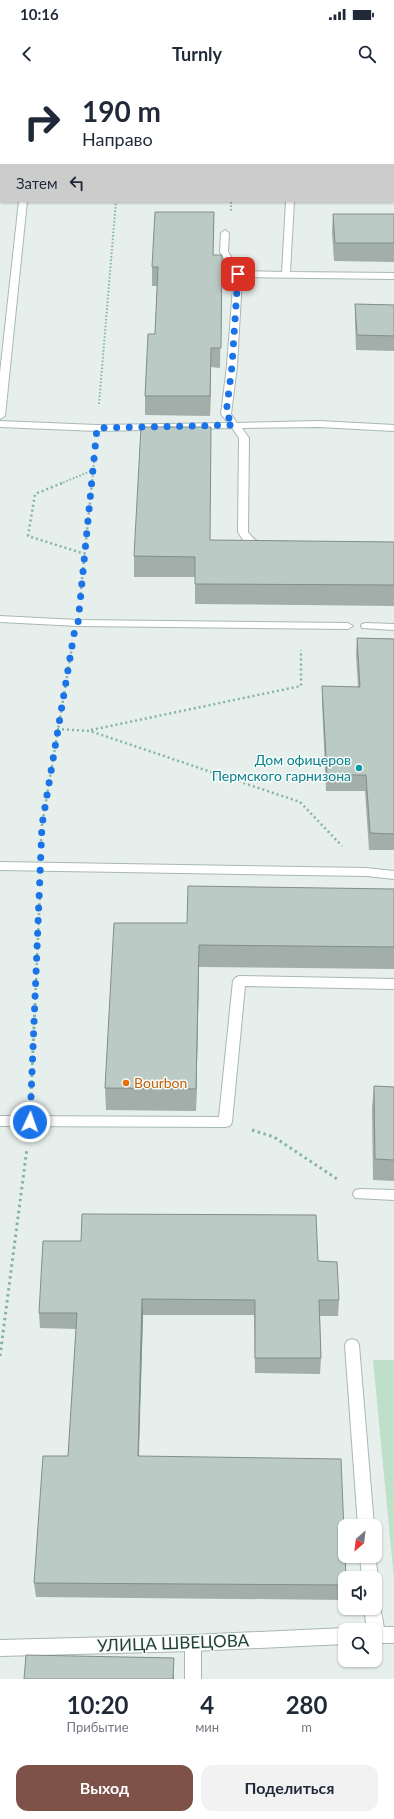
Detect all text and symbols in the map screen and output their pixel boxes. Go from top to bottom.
text: 10:16 [20,5,59,23]
icon: back [16,43,38,65]
text: Turnly [172,43,222,65]
icon: search [356,43,378,65]
text: 190 m [82,94,161,128]
icon: right [16,96,68,148]
text: Направо [82,128,153,150]
icon: left [66,172,88,194]
text: Затем [16,174,58,192]
pin [221,257,255,291]
icon: arrive [227,263,249,285]
place label: Дом офицеров Пермского гарнизона [212,751,351,784]
marker: Дом офицеров Пермского гарнизона [354,763,364,773]
place label: Bourbon [134,1074,187,1091]
marker: Bourbon [121,1078,131,1088]
position arrow [9,1101,51,1143]
north arrow [338,1519,382,1563]
map controls [338,1519,382,1667]
button: sound [338,1571,382,1615]
button: search [338,1623,382,1667]
street label: УЛИЦА ШВЕЦОВА [97,1629,250,1656]
text: 10:20 [67,1690,129,1719]
text: 4 [200,1690,214,1719]
text: 280 [286,1690,327,1719]
text: Прибытие [67,1719,129,1735]
text: мин [195,1719,219,1735]
text: m [301,1719,312,1735]
button: Выход [16,1765,193,1811]
button: Поделиться [201,1765,378,1811]

